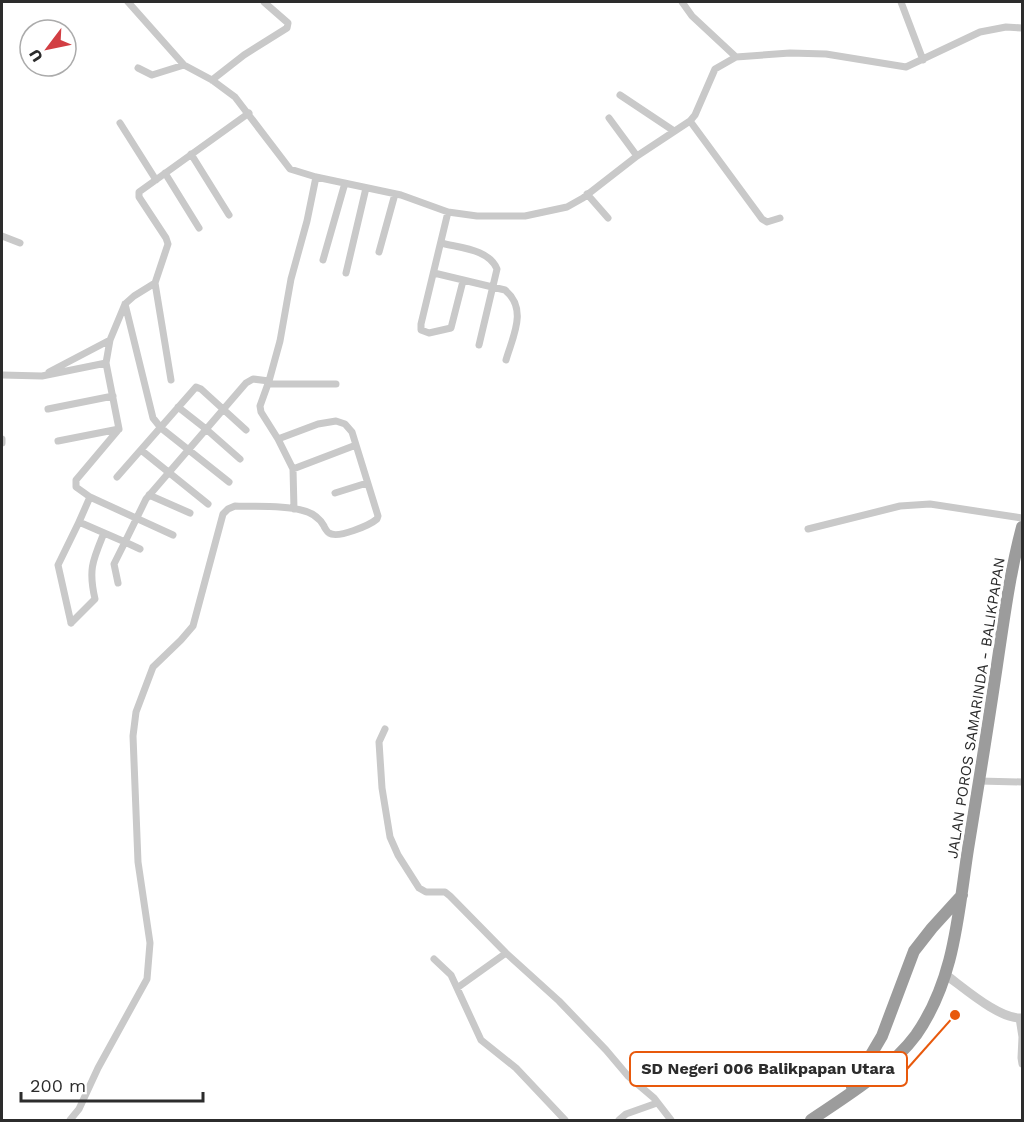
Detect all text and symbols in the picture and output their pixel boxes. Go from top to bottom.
north arrow [18,18,78,78]
text: U [25,46,47,66]
street label: JALAN POROS SAMARINDA - BALIKPAPAN [943,556,1009,860]
callout: SD Negeri 006 Balikpapan Utara [630,1052,907,1086]
text: SD Negeri 006 Balikpapan Utara [641,1059,896,1078]
scale bar [21,1065,202,1103]
text: 200 m [30,1075,86,1096]

